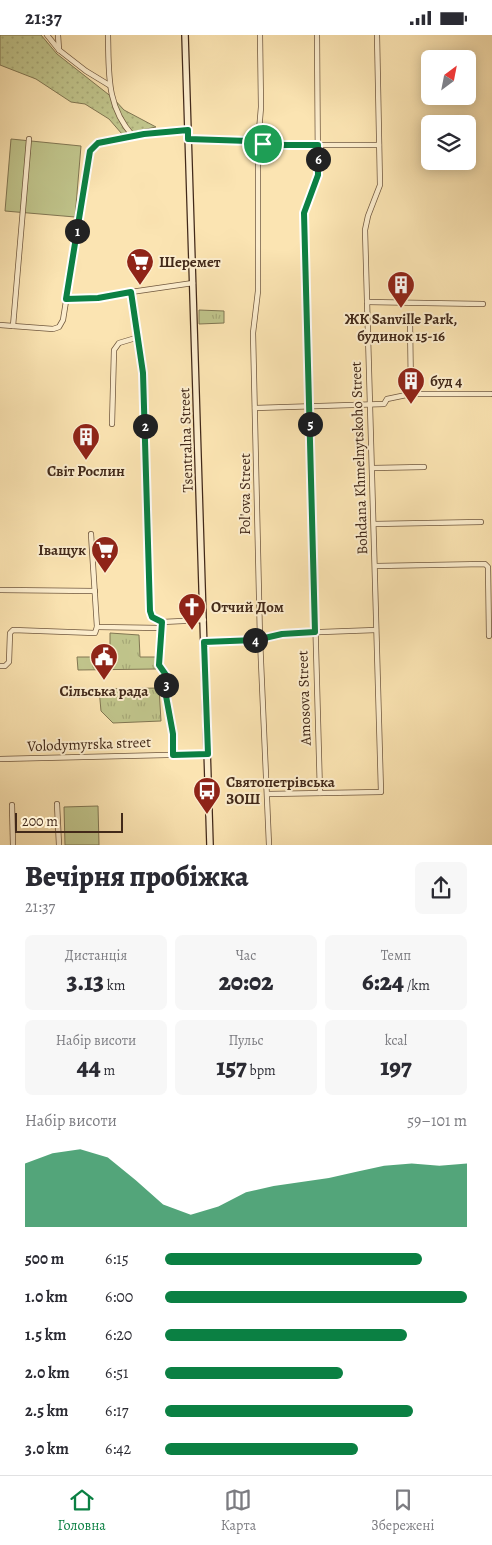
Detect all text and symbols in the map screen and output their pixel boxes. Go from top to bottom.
text: 21:37 [25,5,62,31]
north arrow [421,50,476,105]
map controls [421,50,476,170]
button: layers [421,115,476,170]
pin [242,123,284,165]
icon: arrive [249,130,277,158]
pin: 6 [306,147,330,171]
text: 6 [315,150,322,169]
pin: 1 [64,219,90,243]
text: 1 [75,222,80,241]
supermarket icon: Шеремет [125,247,155,286]
place label: Шеремет [159,252,221,272]
building icon: ЖК Sanville Park, будинок 15-16 [386,270,416,309]
place label: ЖК Sanville Park, будинок 15-16 [345,309,457,346]
street label: Bohdana Khmelnytskoho Street [346,361,372,555]
building icon: буд 4 [396,366,426,405]
place label: буд 4 [430,371,462,391]
street label: Tsentralna Street [174,387,198,493]
pin: 5 [298,411,322,437]
pin: 2 [132,413,158,439]
text: 5 [308,415,313,434]
text: 2 [142,417,149,436]
building icon: Світ Рослин [71,422,101,461]
street label: Pol'ova Street [235,453,255,535]
place label: Світ Рослин [47,461,125,481]
supermarket icon: Іващук [90,535,120,574]
place label: Іващук [38,540,86,560]
church icon: Отчий Дом [177,592,207,631]
place label: Отчий Дом [211,597,284,617]
pin: 4 [242,627,268,653]
text: 4 [252,631,259,650]
public building icon: Сільська рада [89,642,119,681]
street label: Amosova Street [292,650,316,747]
pin: 3 [154,673,178,697]
text: 3 [163,676,170,695]
place label: Сільська рада [60,681,149,701]
street label: Volodymyrska street [26,732,151,756]
place label: Святопетрівська ЗОШ [226,772,336,809]
bus stop icon: Святопетрівська ЗОШ [192,776,222,815]
scale bar [15,810,122,833]
text: 200 m [22,812,58,831]
text: Вечірня пробіжка [25,858,249,896]
button: share [415,862,467,914]
text: 21:37 [25,896,55,918]
text: Дистанція [65,946,127,965]
text: Час [236,946,256,965]
text: Темп [381,946,411,965]
text: 3.13 [67,965,104,999]
text: 20:02 [219,965,273,999]
text: 6:24 [362,965,404,999]
text: km [104,976,125,995]
text: /km [404,976,430,995]
text: Набір висоти [56,1031,136,1050]
text: Пульс [229,1031,264,1050]
text: kcal [385,1031,407,1050]
text: 44 [77,1050,101,1084]
text: 157 [216,1050,247,1084]
text: 197 [380,1050,412,1084]
text: m [101,1061,115,1080]
text: bpm [247,1061,276,1080]
text: Набір висоти [25,1110,117,1132]
text: 59–101 m [407,1110,467,1132]
text: 500 m [25,1248,64,1270]
text: 6:15 [105,1248,129,1270]
text: 1.0 km [25,1286,68,1308]
text: 6:00 [105,1286,133,1308]
text: 1.5 km [25,1324,66,1346]
text: 6:20 [105,1324,132,1346]
text: 2.0 km [25,1362,70,1384]
text: 6:51 [105,1362,129,1384]
text: 2.5 km [25,1400,68,1422]
text: 6:17 [105,1400,128,1422]
text: 3.0 km [25,1438,69,1460]
text: 6:42 [105,1438,131,1460]
tab: Головна [58,1486,106,1535]
tab: Карта [221,1486,256,1535]
tab: Збережені [371,1486,434,1535]

